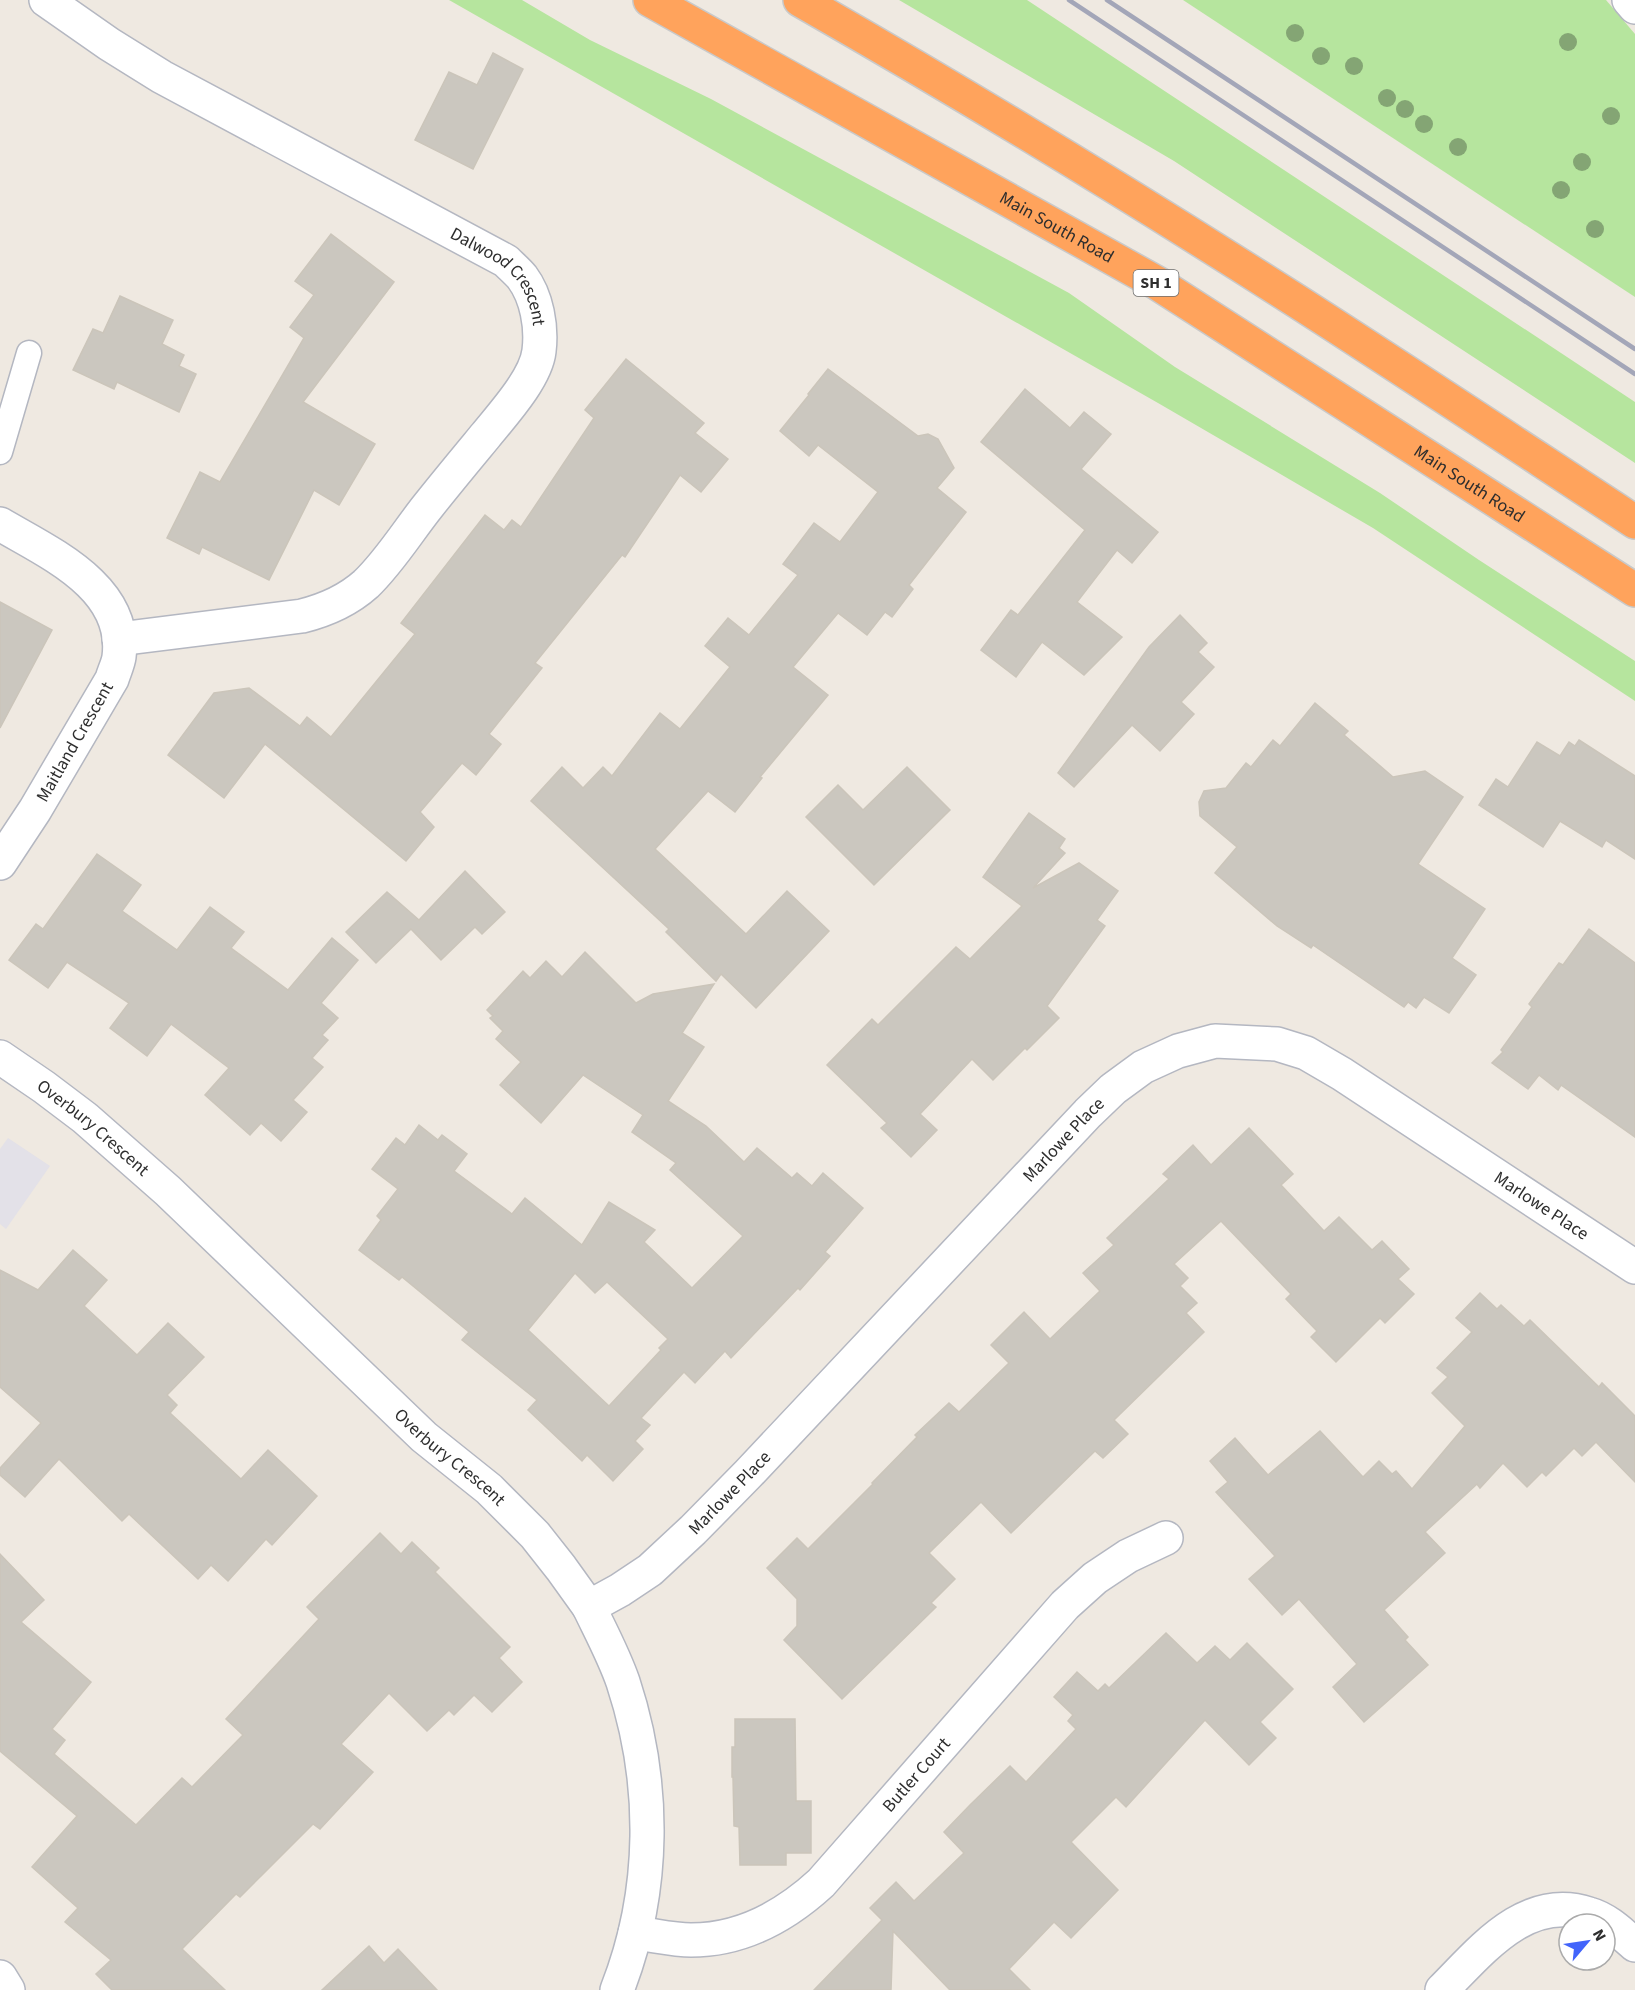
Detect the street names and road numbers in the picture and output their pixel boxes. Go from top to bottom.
street label: Main South Road [995,185,1119,269]
street label: Dalwood Crescent [446,221,552,327]
road number: SH 1 [1134,270,1178,296]
street label: Main South Road [1409,439,1530,529]
street label: Maitland Crescent [30,677,120,807]
street label: Overbury Crescent [32,1073,155,1182]
street label: Marlowe Place [1017,1091,1110,1188]
street label: Marlowe Place [1489,1165,1594,1246]
street label: Overbury Crescent [389,1402,511,1511]
street label: Marlowe Place [683,1445,776,1540]
street label: Butler Court [876,1732,956,1817]

